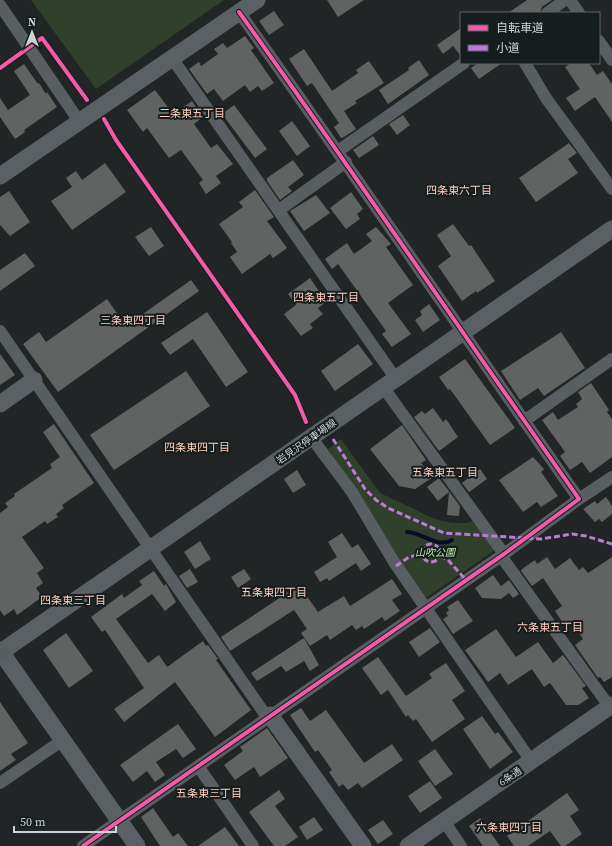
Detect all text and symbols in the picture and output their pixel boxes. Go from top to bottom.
north arrow [12,12,52,52]
legend [460,12,600,64]
text: N [28,15,36,30]
text: 自転車道 [496,20,544,36]
text: 小道 [496,40,520,56]
district label: 二条東五丁目 [159,106,225,121]
district label: 四条東六丁目 [426,183,492,198]
district label: 四条東五丁目 [293,290,359,305]
district label: 三条東四丁目 [100,313,166,328]
street label: 岩見沢停車場線 [274,416,339,467]
district label: 四条東四丁目 [164,440,230,455]
district label: 五条東五丁目 [412,465,478,480]
park label: 山吹公園 [415,546,457,559]
district label: 五条東四丁目 [241,585,307,600]
district label: 四条東三丁目 [40,593,106,608]
district label: 六条東五丁目 [517,620,583,635]
street label: 6条通 [496,764,524,789]
district label: 五条東三丁目 [176,786,242,801]
scale bar [14,808,116,834]
text: 50 m [20,814,46,830]
district label: 六条東四丁目 [476,820,542,835]

